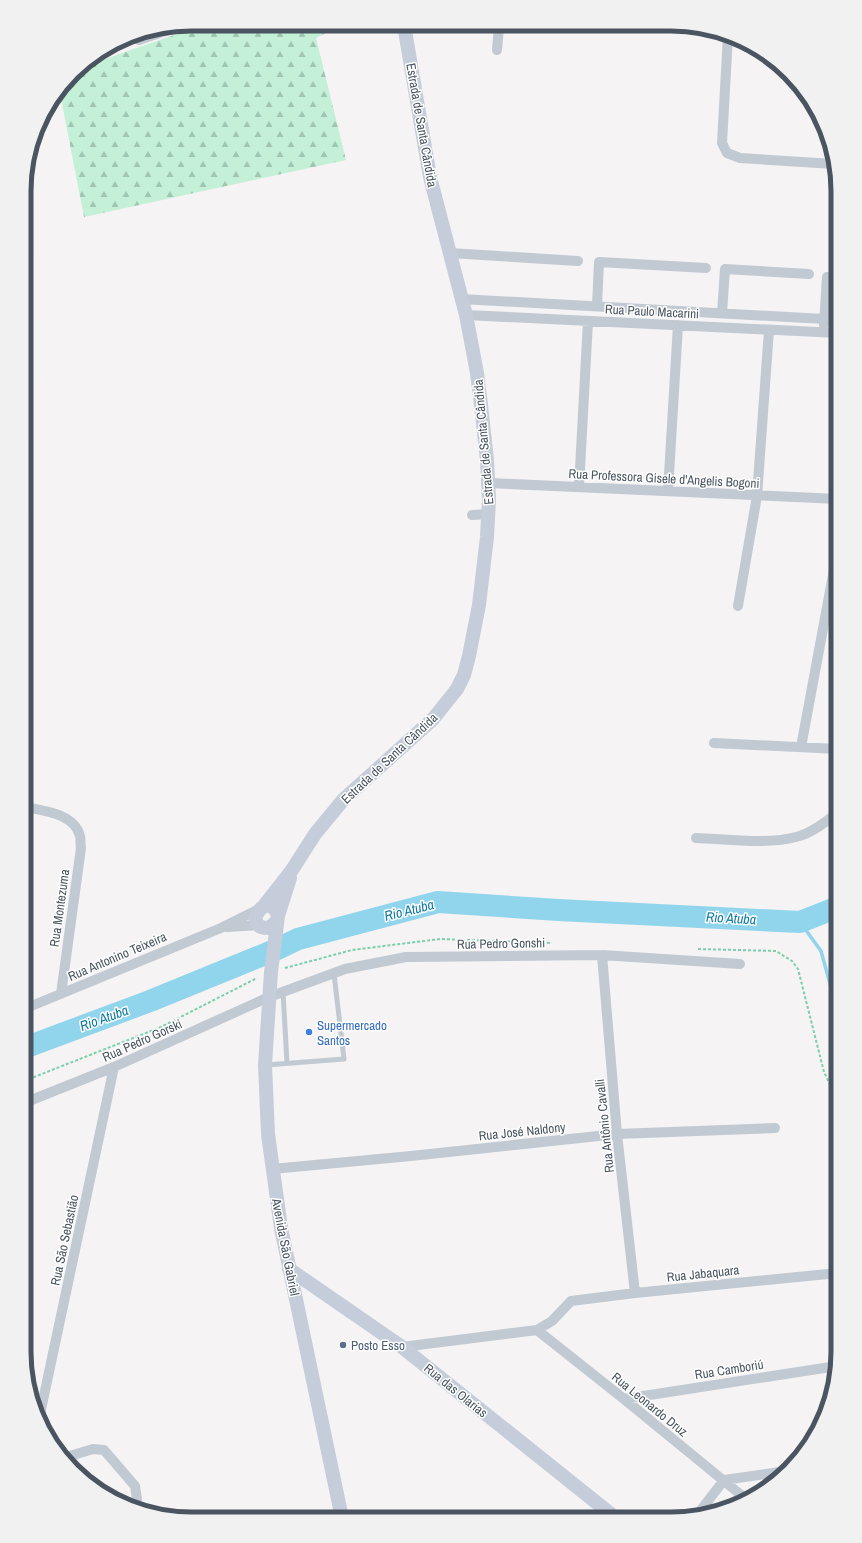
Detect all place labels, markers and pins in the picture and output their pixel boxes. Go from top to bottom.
place label: Supermercado Santos [317,1017,387,1049]
marker: Supermercado Santos [304,1027,314,1037]
place label: Posto Esso [351,1337,405,1354]
marker: Posto Esso [338,1340,348,1350]

